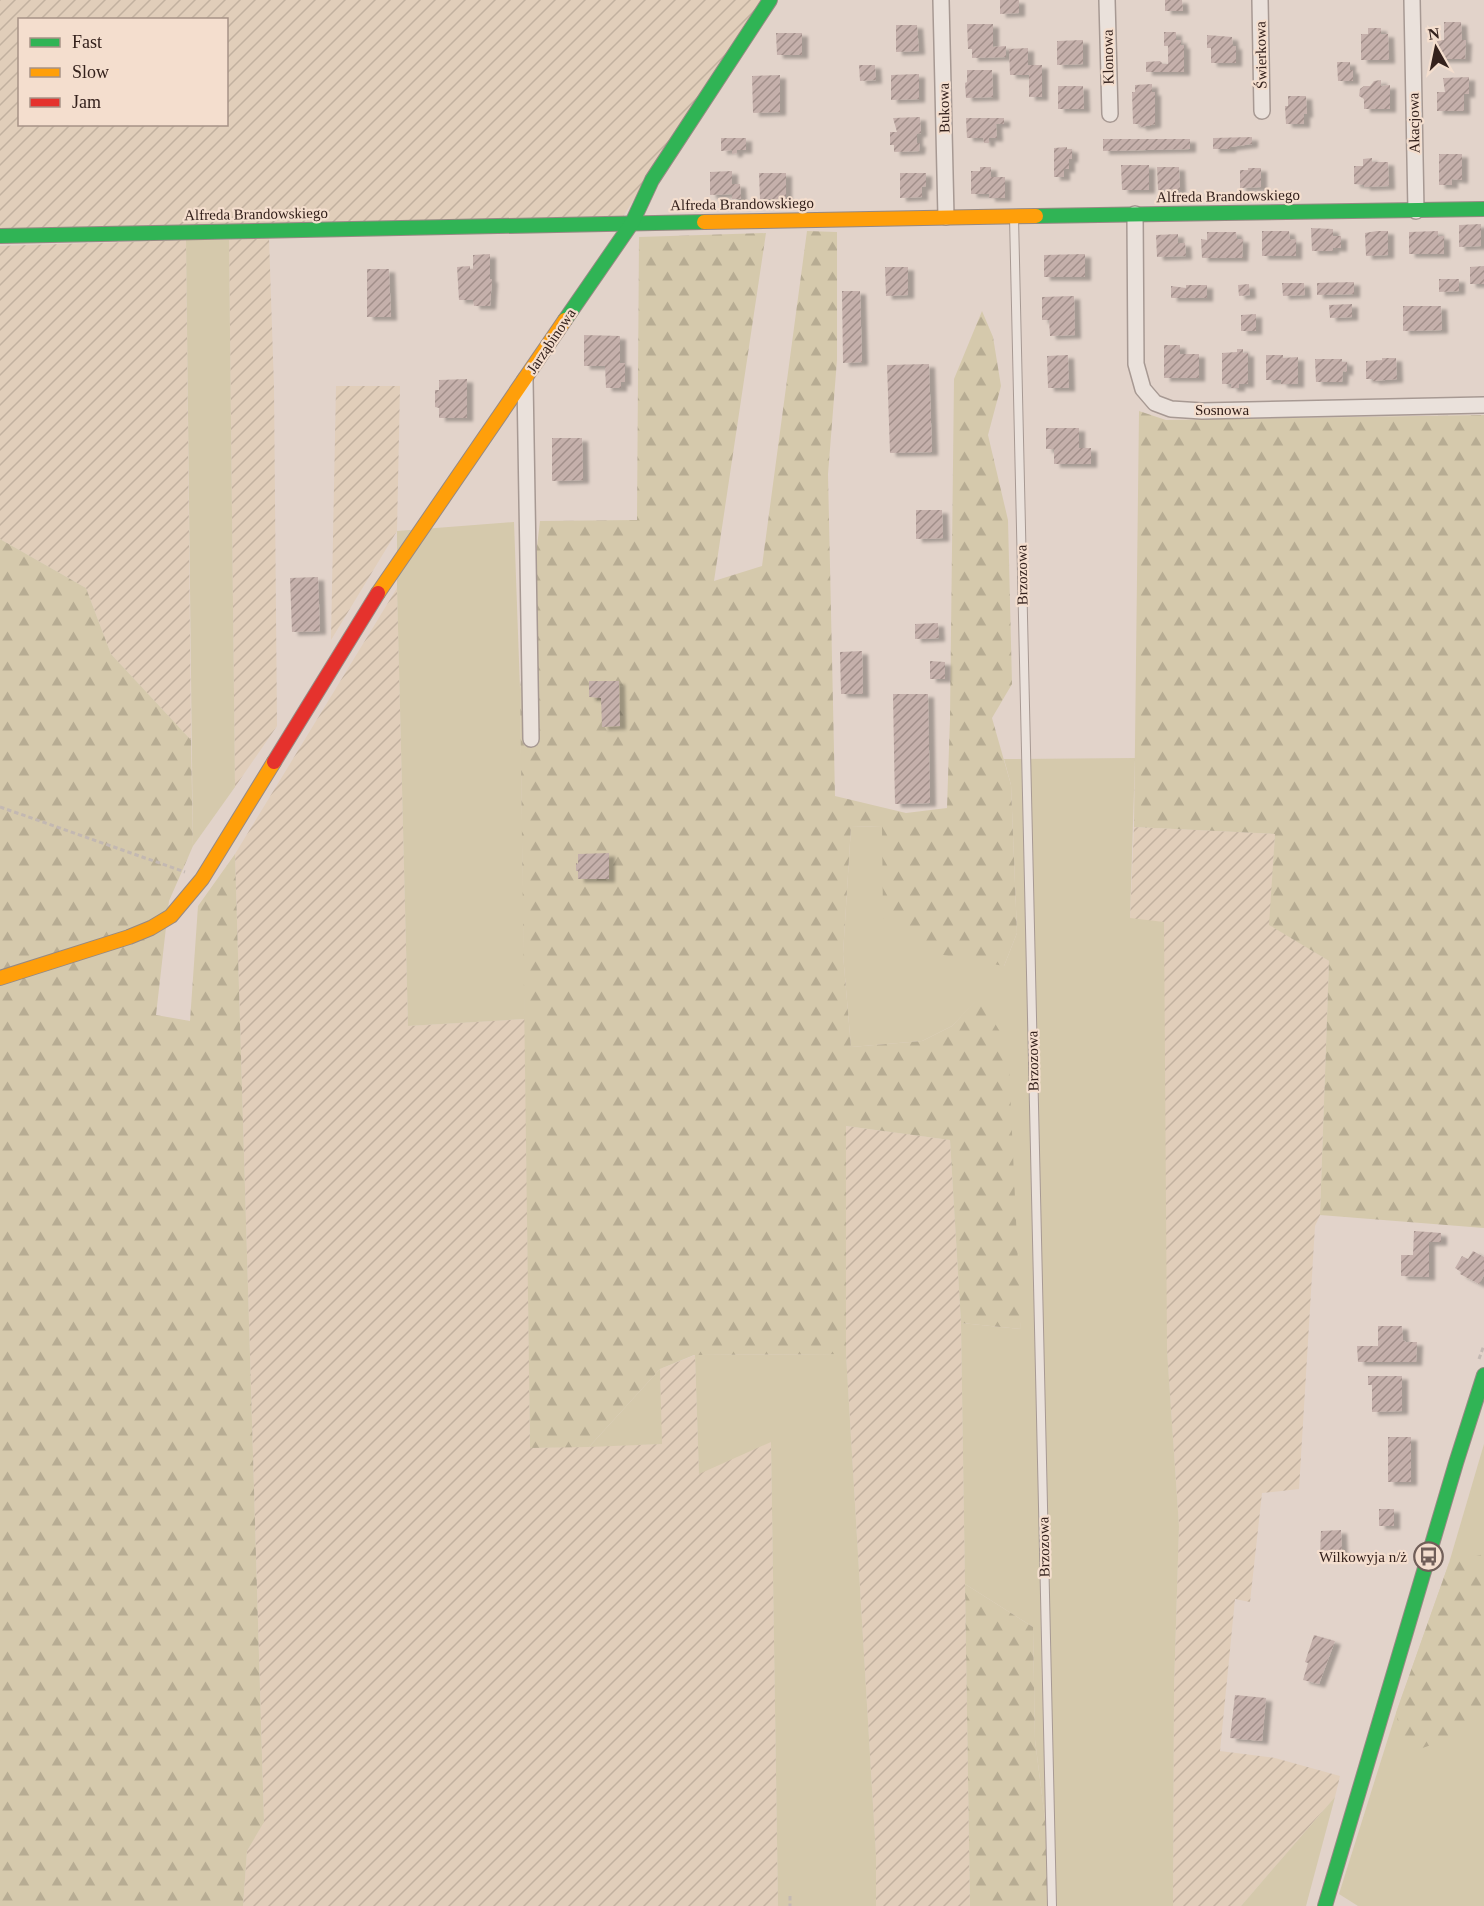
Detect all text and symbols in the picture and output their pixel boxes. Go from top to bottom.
legend [18,18,228,126]
north arrow [1406,18,1466,78]
street label: Świerkowa [1252,21,1270,89]
text: N [1427,24,1441,43]
street label: Klonowa [1100,29,1116,85]
text: Fast [72,32,102,52]
text: Slow [72,62,109,82]
street label: Bukowa [936,83,952,133]
text: Jam [72,92,101,112]
street label: Akacjowa [1405,92,1423,154]
street label: Alfreda Brandowskiego [1156,187,1300,205]
street label: Alfreda Brandowskiego [670,195,814,213]
street label: Alfreda Brandowskiego [184,205,328,223]
street label: Jarząbinowa [523,305,579,377]
street label: Sosnowa [1195,402,1249,418]
street label: Brzozowa [1013,544,1031,606]
street label: Brzozowa [1024,1030,1042,1092]
street label: Brzozowa [1035,1516,1053,1578]
bus stop icon: Wilkowyja n/ż [1412,1541,1444,1573]
place label: Wilkowyja n/ż [1319,1549,1407,1565]

